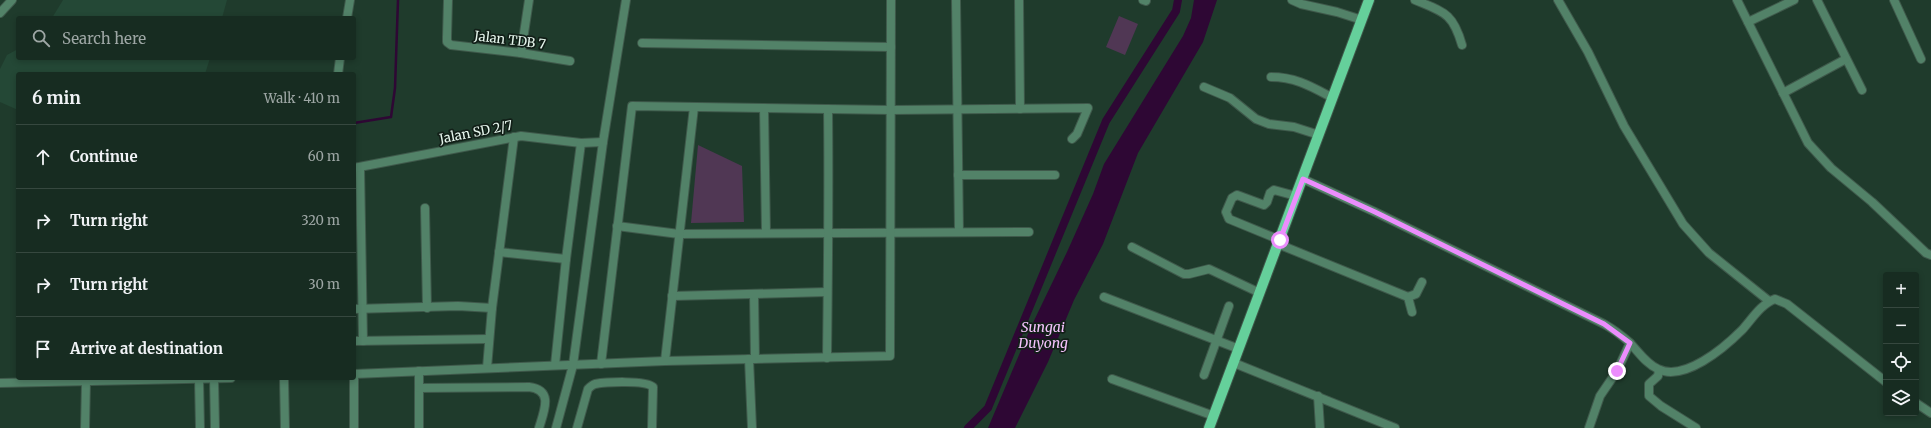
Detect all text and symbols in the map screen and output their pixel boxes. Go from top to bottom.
search box [16,16,356,60]
icon: search [30,27,52,49]
street label: Jalan TDB 7 [472,27,547,53]
text: Search here [62,29,146,48]
text: 6 min [32,87,81,109]
text: Walk · 410 m [264,90,340,107]
street label: Jalan SD 2/7 [437,116,515,148]
icon: ahead [32,146,54,168]
text: Continue [70,147,138,166]
text: 60 m [308,148,340,165]
icon: right [32,210,54,232]
text: Turn right [70,211,148,230]
text: 320 m [301,212,340,229]
route start [1271,231,1289,249]
map controls [1883,272,1919,416]
button: + [1883,272,1919,308]
icon: right [32,274,54,296]
text: Turn right [70,275,148,294]
text: 30 m [308,276,340,293]
button: − [1883,308,1919,344]
water label: Sungai Duyong [1017,318,1068,352]
icon: arrive [32,338,54,360]
text: Arrive at destination [70,339,223,358]
button: locate [1883,344,1919,380]
route end [1608,362,1626,380]
button: layers [1883,380,1919,416]

